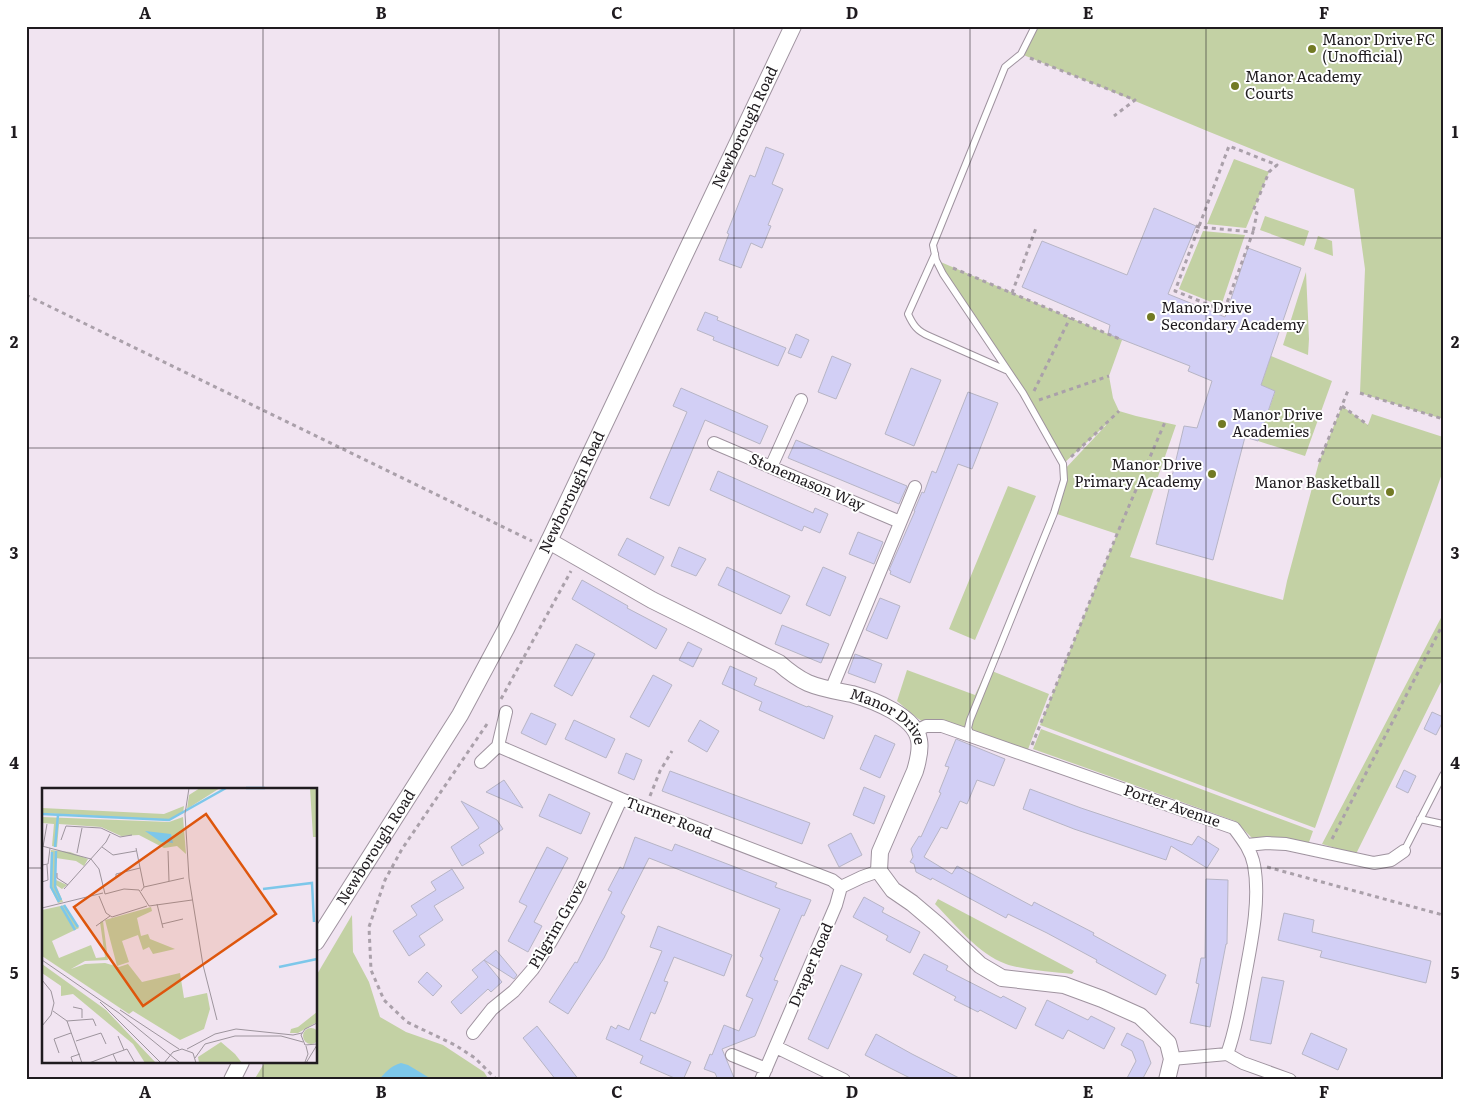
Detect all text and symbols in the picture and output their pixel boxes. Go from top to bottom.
text: A [139,0,151,24]
text: B [375,0,387,24]
text: C [611,0,623,24]
text: D [846,0,858,24]
text: E [1083,0,1094,24]
text: F [1319,0,1329,24]
place label: Manor Drive FC (Unofficial) [1322,27,1435,67]
marker: Manor Drive FC (Unofficial) [1306,43,1318,55]
street label: Newborough Road [705,62,782,192]
place label: Manor Academy Courts [1245,64,1362,104]
marker: Manor Academy Courts [1229,80,1241,92]
text: 1 [11,119,18,143]
text: 1 [1452,119,1459,143]
place label: Manor Drive Secondary Academy [1161,295,1305,335]
marker: Manor Drive Secondary Academy [1145,311,1157,323]
text: 2 [10,329,19,353]
text: 2 [1451,329,1460,353]
place label: Manor Drive Academies [1232,402,1323,442]
marker: Manor Drive Academies [1216,418,1228,430]
street label: Newborough Road [532,427,609,557]
street label: Stonemason Way [746,446,869,516]
place label: Manor Drive Primary Academy [1074,452,1202,492]
marker: Manor Drive Primary Academy [1206,468,1218,480]
place label: Manor Basketball Courts [1254,470,1380,510]
marker: Manor Basketball Courts [1384,486,1396,498]
text: 3 [10,540,19,564]
text: 3 [1451,540,1460,564]
street label: Manor Drive [847,681,933,746]
text: 4 [9,750,19,774]
text: 4 [1450,750,1460,774]
street label: Porter Avenue [1121,777,1224,832]
street label: Newborough Road [329,784,420,909]
inset map [42,788,318,1064]
street label: Turner Road [623,789,716,844]
street label: Pilgrim Grove [522,874,592,972]
street label: Draper Road [781,919,838,1010]
text: 5 [10,960,19,984]
text: 5 [1451,960,1460,984]
text: A [139,1079,151,1103]
text: B [375,1079,387,1103]
text: C [611,1079,623,1103]
text: D [846,1079,858,1103]
text: E [1083,1079,1094,1103]
text: F [1319,1079,1329,1103]

